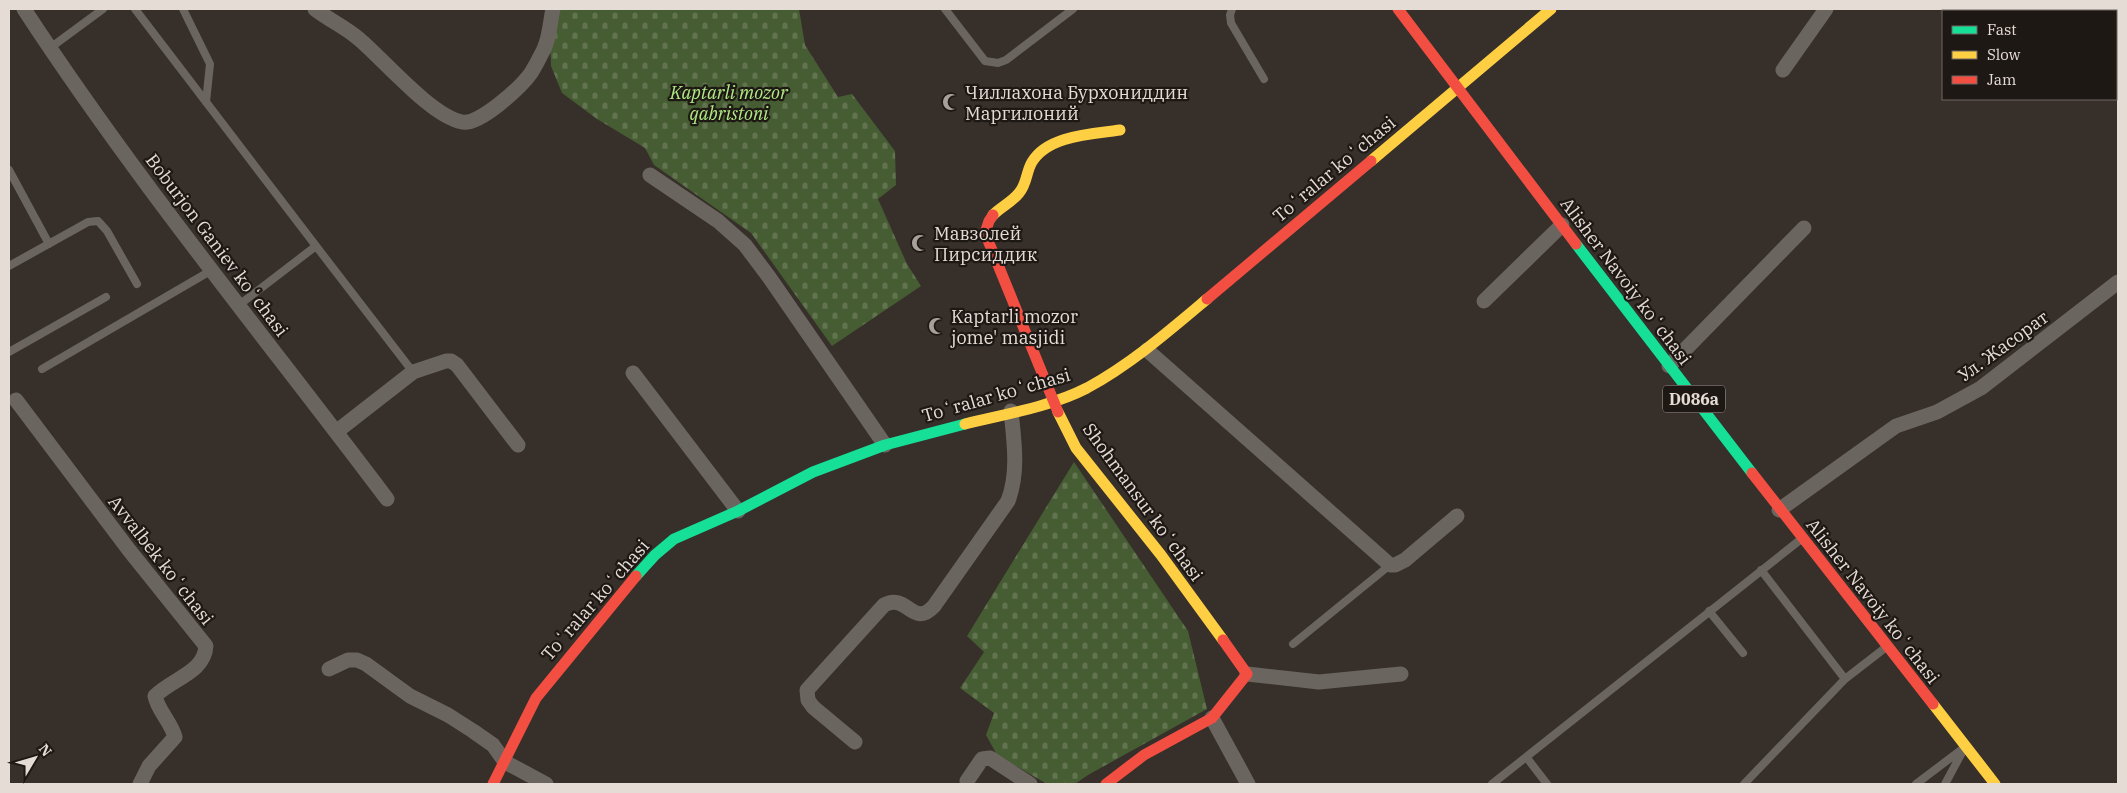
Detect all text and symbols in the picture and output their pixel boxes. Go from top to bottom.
legend [1942,10,2117,100]
text: Fast [1987,20,2017,39]
text: Slow [1987,45,2021,64]
text: Jam [1987,70,2016,89]
park label: Kaptarli mozor qabristoni [669,81,789,125]
place label: Чиллахона Бурхониддин Маргилоний [965,81,1188,125]
mosque icon: Чиллахона Бурхониддин Маргилоний [941,92,961,112]
street label: Toʻralar koʻchasi [1268,111,1400,227]
street label: Boburjon Ganiev koʻchasi [141,149,293,341]
street label: Alisher Navoiy koʻchasi [1556,193,1697,369]
place label: Мавзолей Пирсиддик [934,222,1038,266]
mosque icon: Мавзолей Пирсиддик [910,233,930,253]
place label: Kaptarli mozor jome' masjidi [950,305,1078,349]
street label: Ул. Жасорат [1953,305,2053,387]
mosque icon: Kaptarli mozor jome' masjidi [927,316,947,336]
street label: Toʻralar koʻchasi [919,363,1073,427]
road number: D086a [1663,386,1725,412]
street label: Shohmansur koʻchasi [1078,418,1208,586]
street label: Avvalbek koʻchasi [103,491,219,629]
street label: Alisher Navoiy koʻchasi [1801,514,1945,689]
street label: Toʻralar koʻchasi [536,534,654,665]
north arrow [10,733,60,783]
text: N [35,740,56,760]

